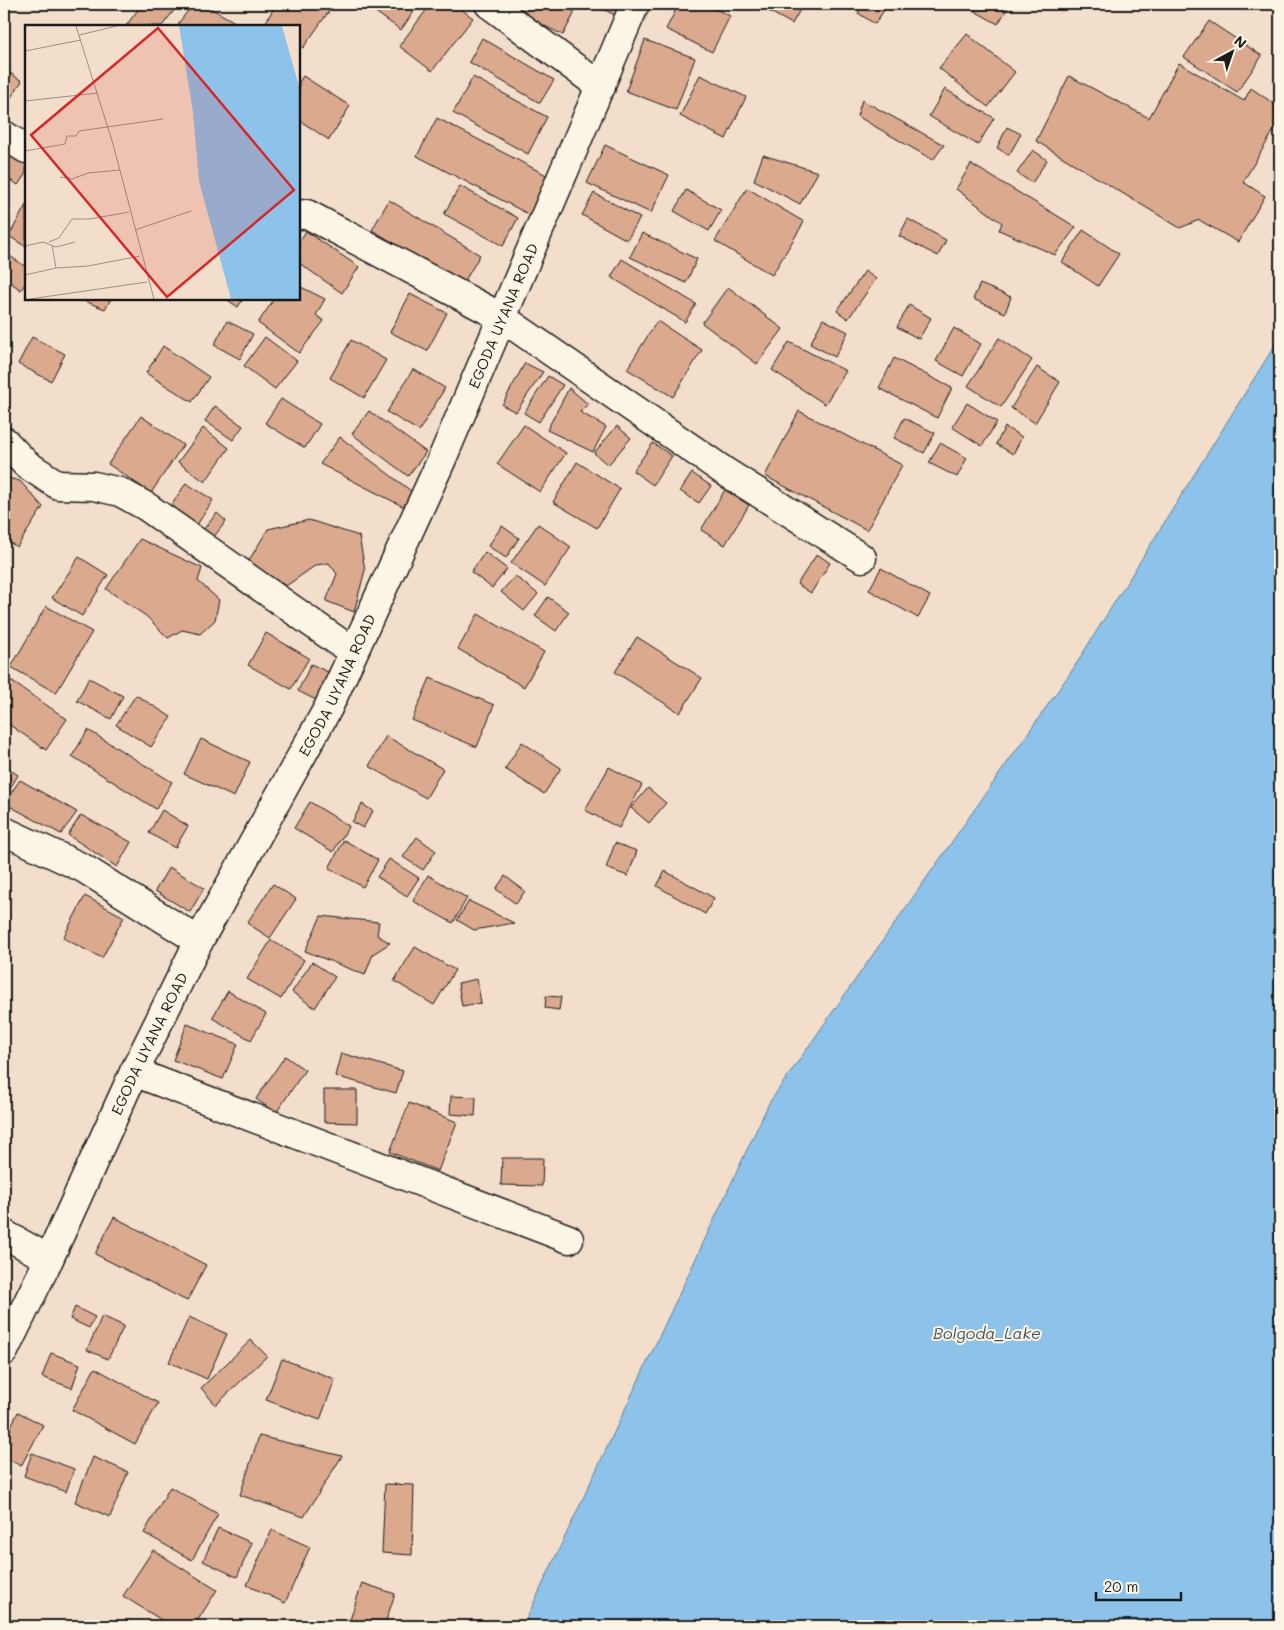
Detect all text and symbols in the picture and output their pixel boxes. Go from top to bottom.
inset map [25,25,300,300]
north arrow [1206,28,1256,78]
text: N [1230,31,1251,52]
street label: EGODA UYANA ROAD [463,240,542,391]
street label: EGODA UYANA ROAD [293,611,380,760]
street label: EGODA UYANA ROAD [106,969,192,1118]
water label: Bolgoda_Lake [933,1322,1041,1343]
scale bar [1096,1570,1182,1602]
text: 20 m [1104,1576,1138,1596]

